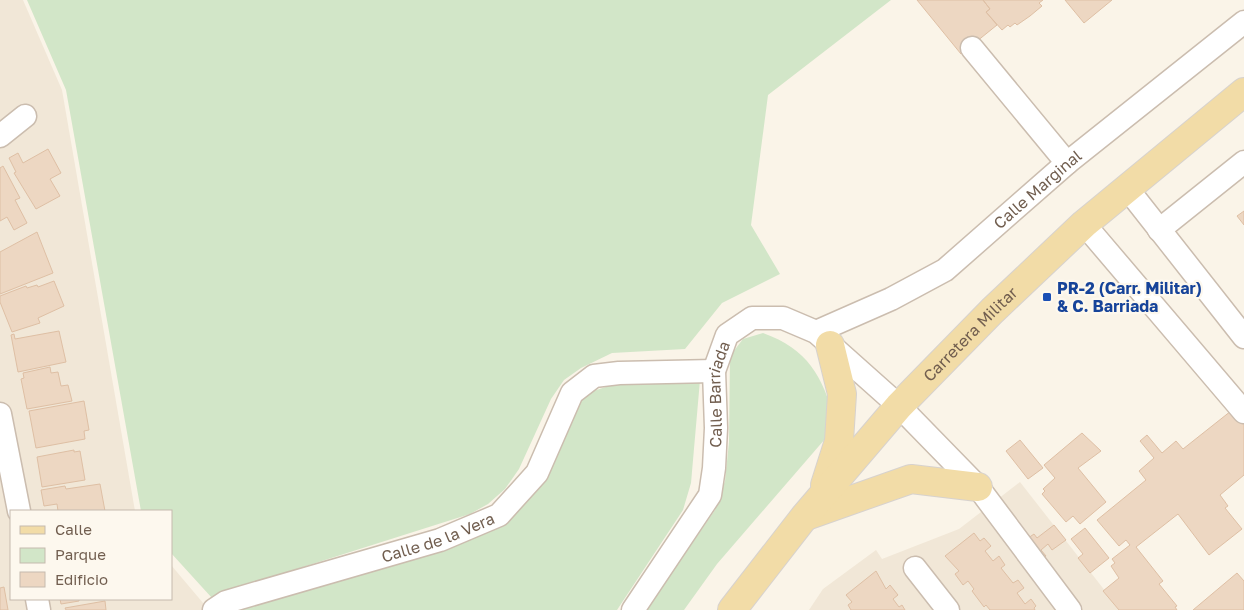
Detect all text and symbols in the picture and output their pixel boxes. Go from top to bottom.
street label: Calle Marginal [989,145,1086,233]
place label: PR-2 (Carr. Militar) & C. Barriada [1057,278,1202,316]
street label: Carretera Militar [919,282,1021,385]
marker: PR-2 (Carr. Militar) & C. Barriada [1041,291,1053,303]
street label: Calle Barriada [704,338,734,448]
street label: Calle de la Vera [379,508,497,566]
legend [10,510,172,600]
text: Calle [55,520,92,538]
text: Parque [55,545,106,563]
text: Edificio [55,570,108,588]

